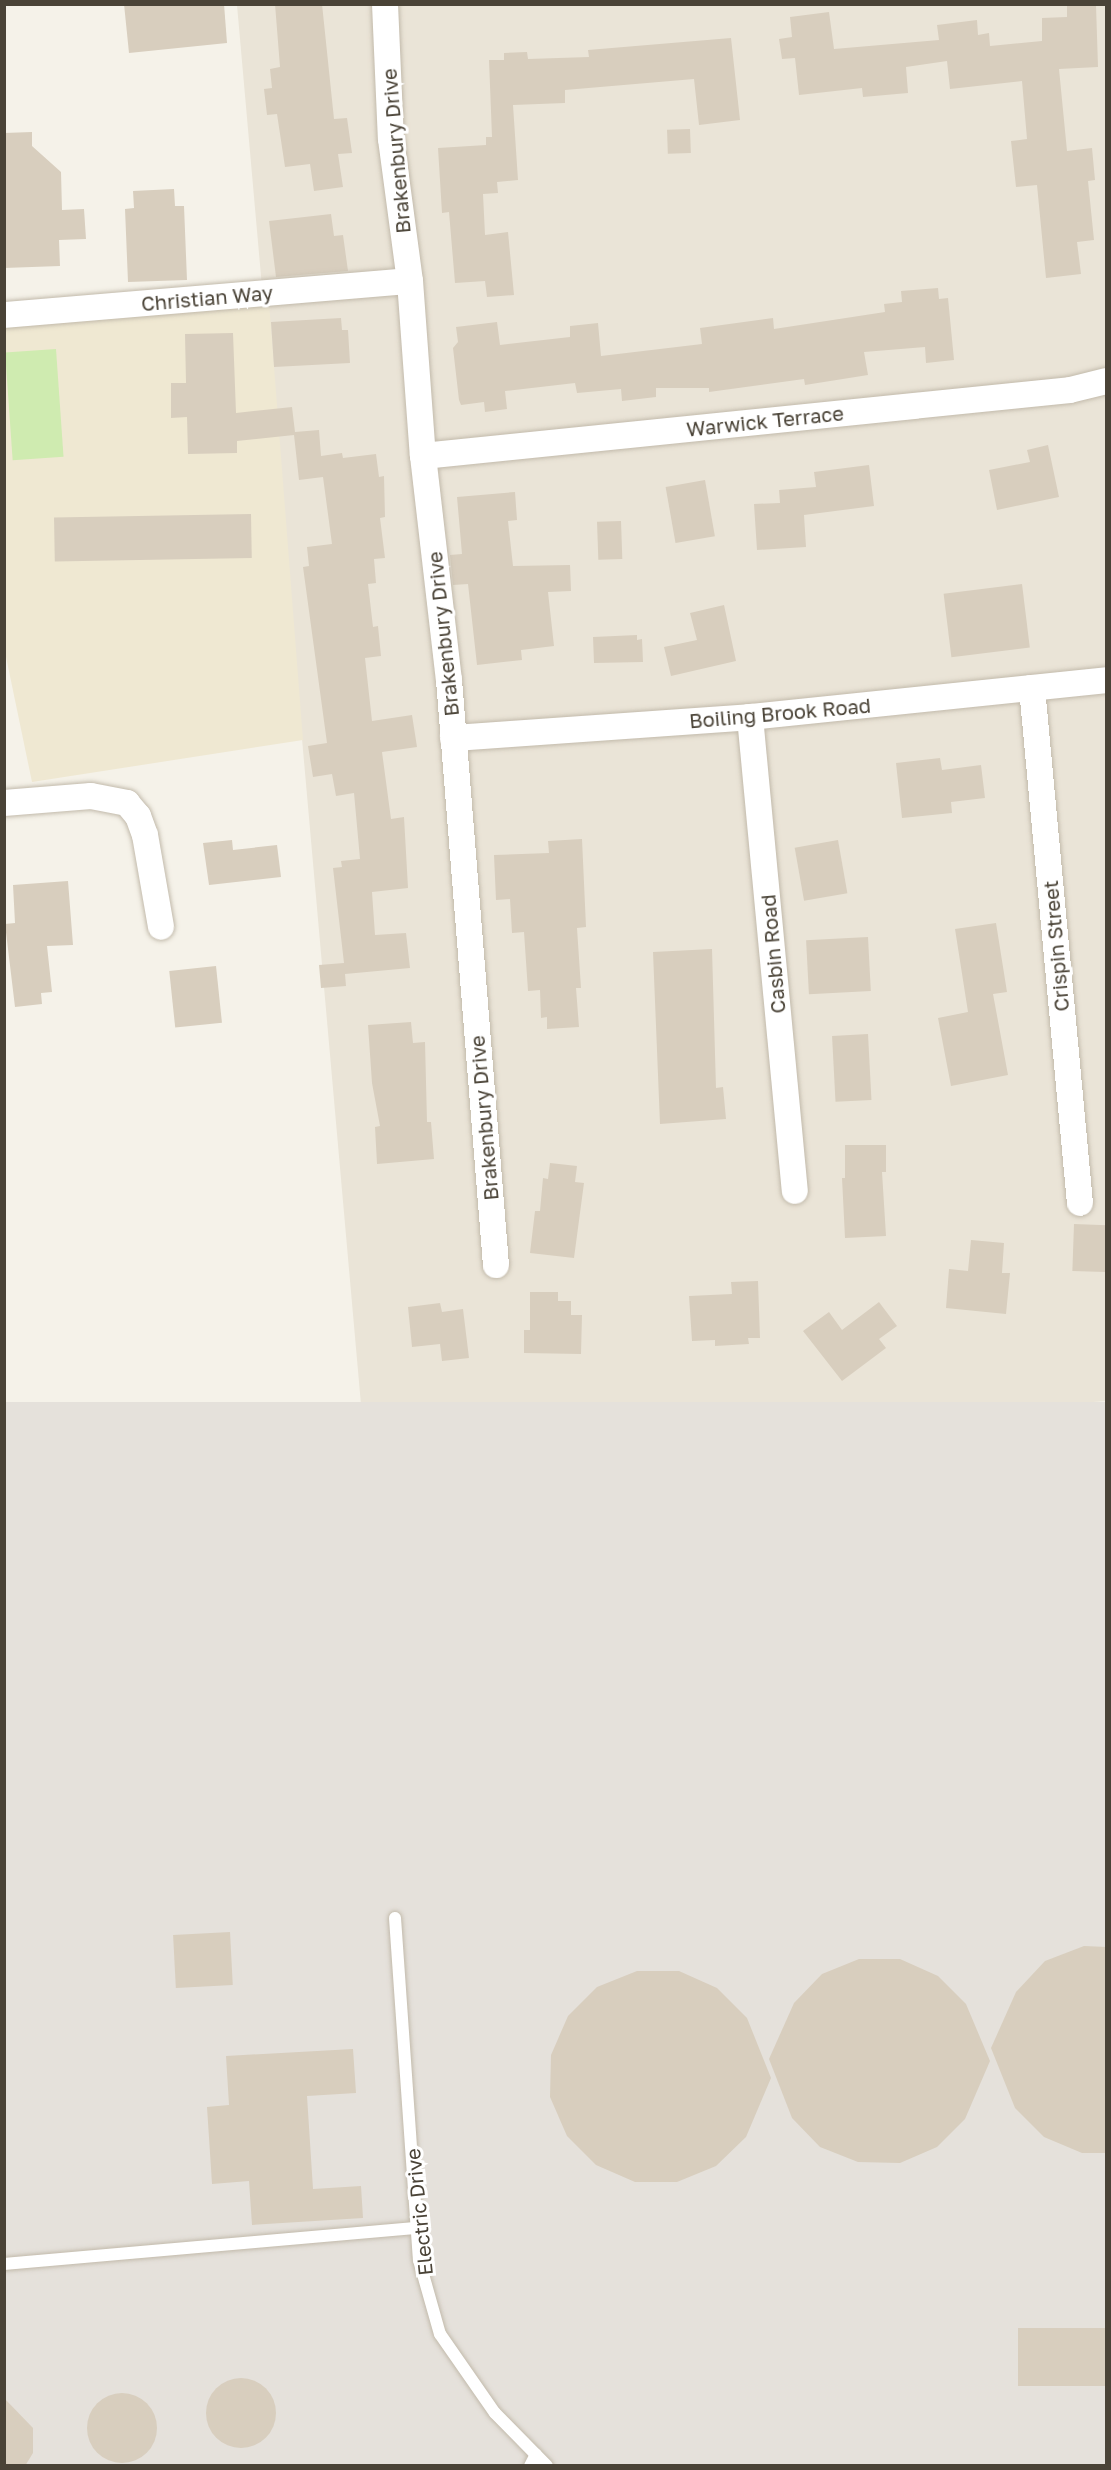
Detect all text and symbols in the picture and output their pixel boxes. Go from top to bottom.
street label: Brakenbury Drive [377,67,415,235]
street label: Christian Way [140,280,274,316]
street label: Warwick Terrace [685,401,845,441]
street label: Brakenbury Drive [422,550,464,718]
street label: Boiling Brook Road [688,693,872,733]
street label: Crispin Street [1038,879,1074,1013]
street label: Casbin Road [756,893,790,1015]
street label: Brakenbury Drive [465,1034,503,1202]
street label: Electric Drive [400,2147,438,2277]

